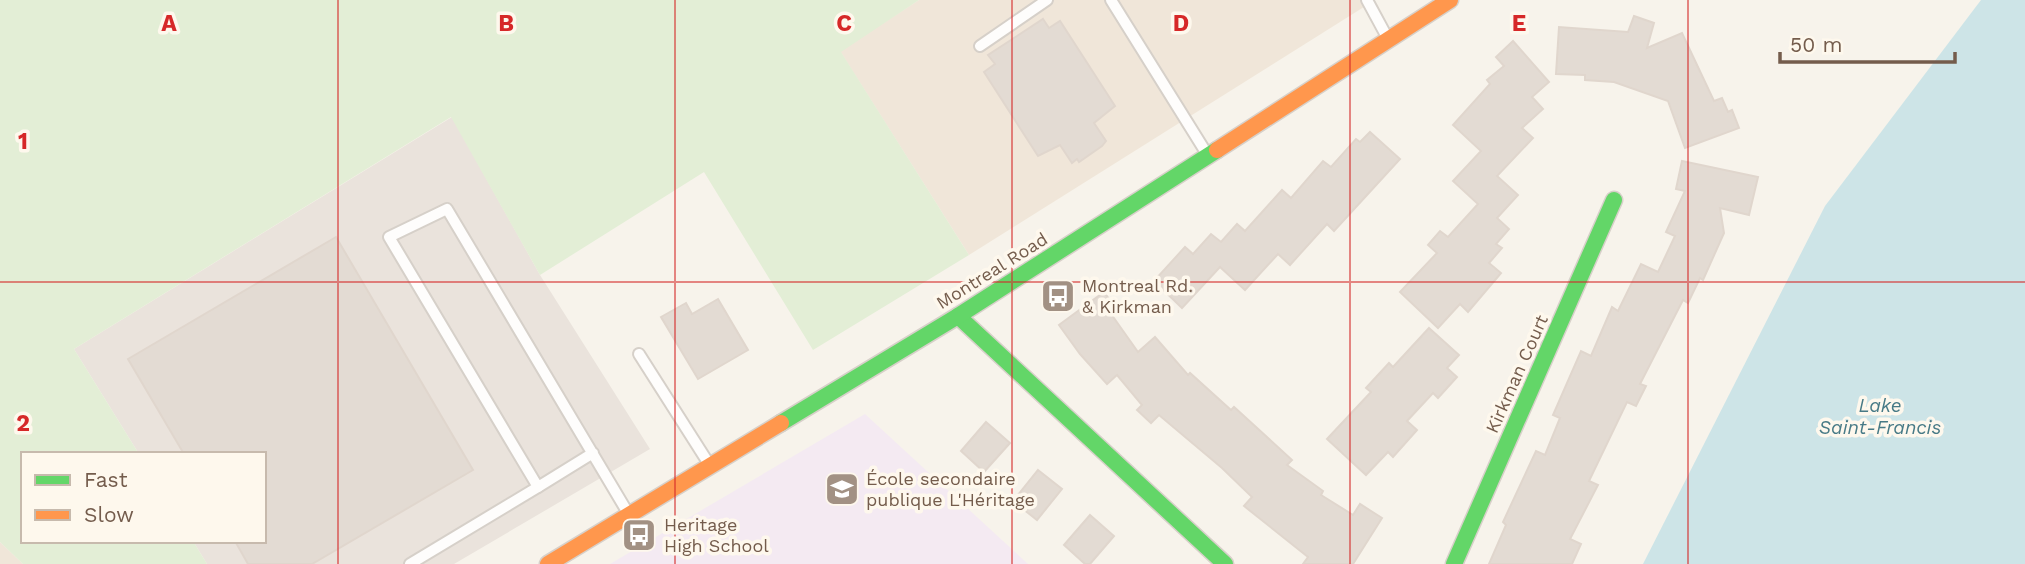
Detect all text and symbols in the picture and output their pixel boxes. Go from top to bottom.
text: A [161,10,177,37]
text: B [498,10,514,37]
text: C [836,10,852,37]
text: D [1173,10,1189,37]
text: E [1512,10,1526,37]
scale bar [1780,21,1955,65]
text: 50 m [1790,32,1842,57]
text: 1 [18,128,28,155]
street label: Montreal Road [932,228,1051,313]
place label: Montreal Rd. & Kirkman [1082,275,1193,317]
bus stop icon: Montreal Rd. & Kirkman [1039,277,1077,315]
street label: Kirkman Court [1481,311,1552,436]
water label: Lake Saint-Francis [1819,394,1941,439]
text: 2 [16,410,30,437]
legend [21,452,266,543]
text: Fast [84,467,128,492]
place label: École secondaire publique L'Héritage [866,468,1035,510]
school or university icon: École secondaire publique L'Héritage [823,470,861,508]
text: Slow [84,502,134,527]
place label: Heritage High School [664,514,769,556]
bus stop icon: Heritage High School [620,516,658,554]

